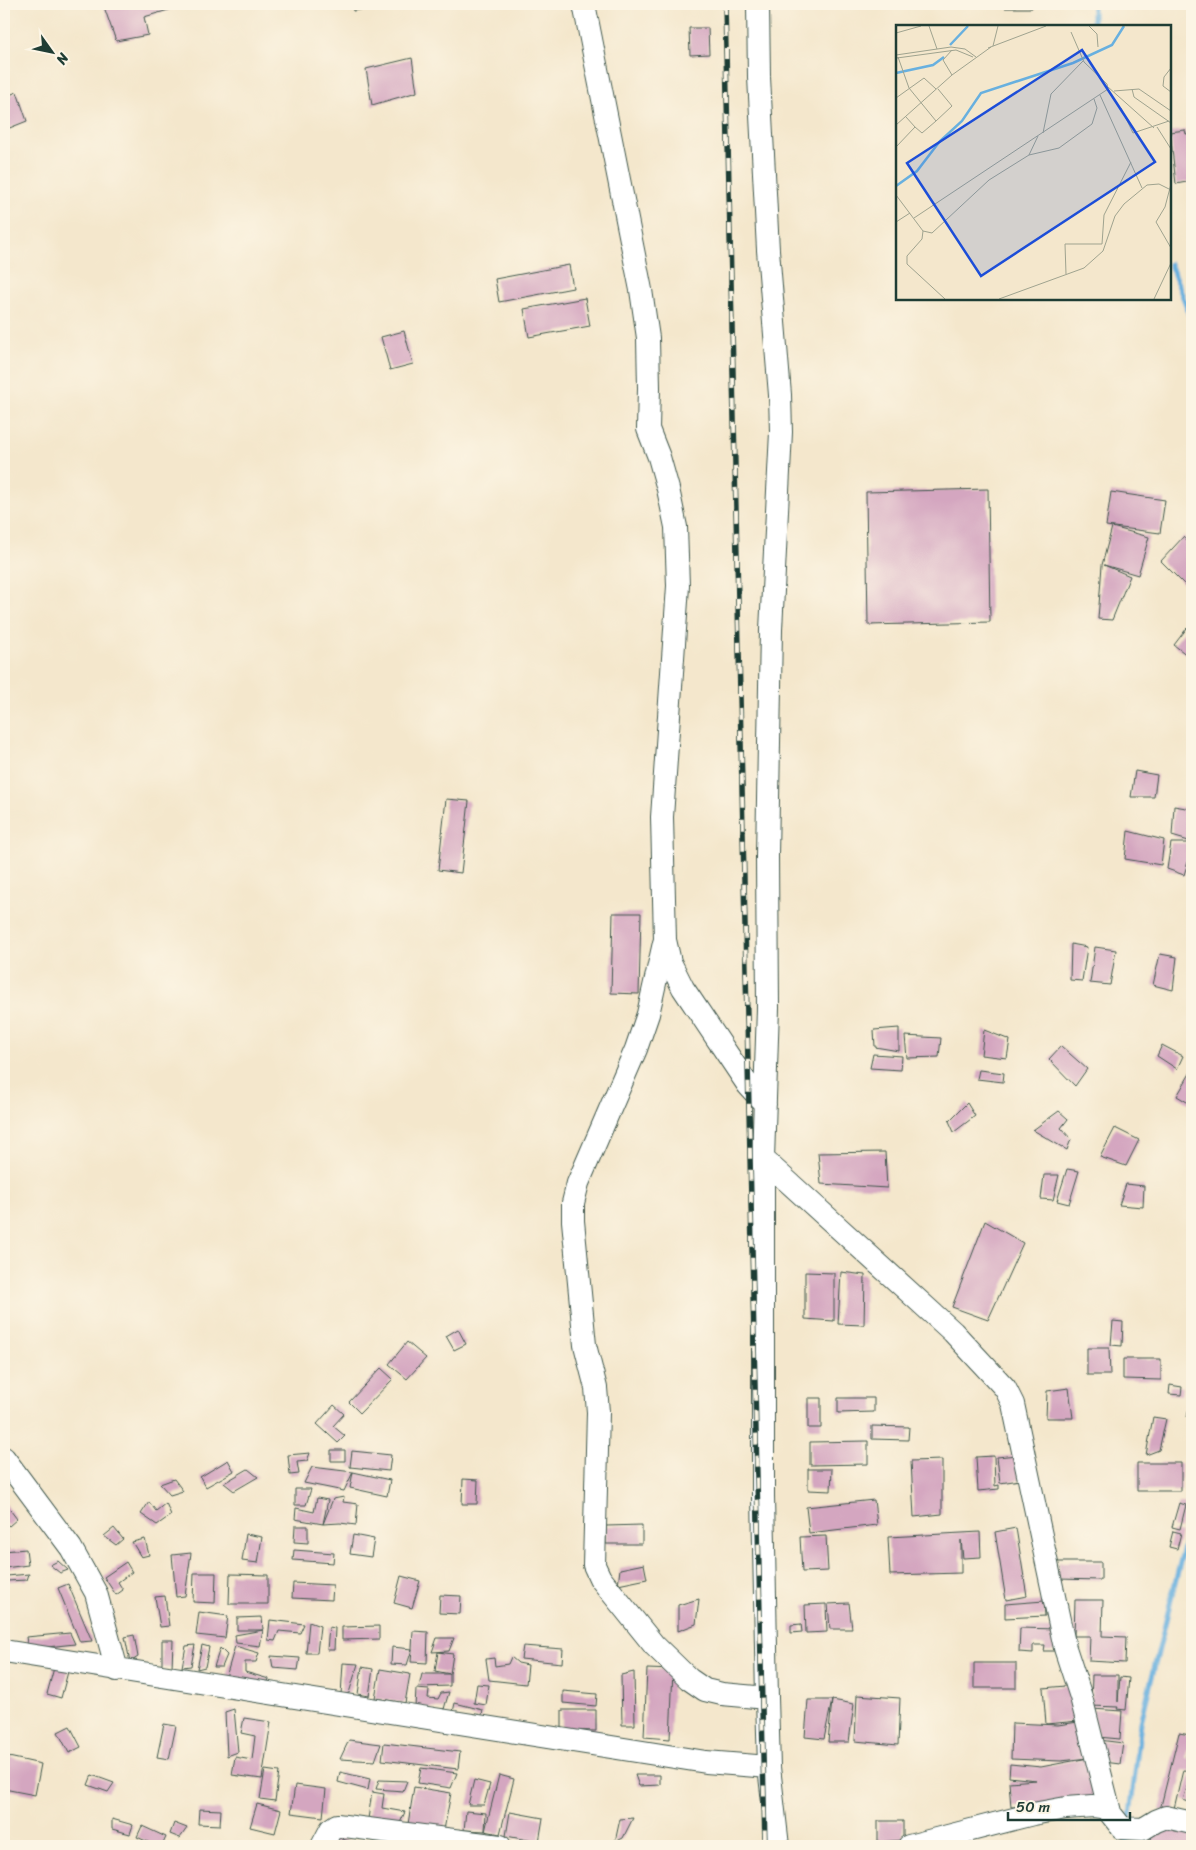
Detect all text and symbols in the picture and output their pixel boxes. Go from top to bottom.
inset map [896,25,1171,300]
north arrow [28,28,78,78]
text: N [49,47,76,70]
scale bar [1008,1790,1131,1822]
text: 50 m [1016,1794,1051,1820]

